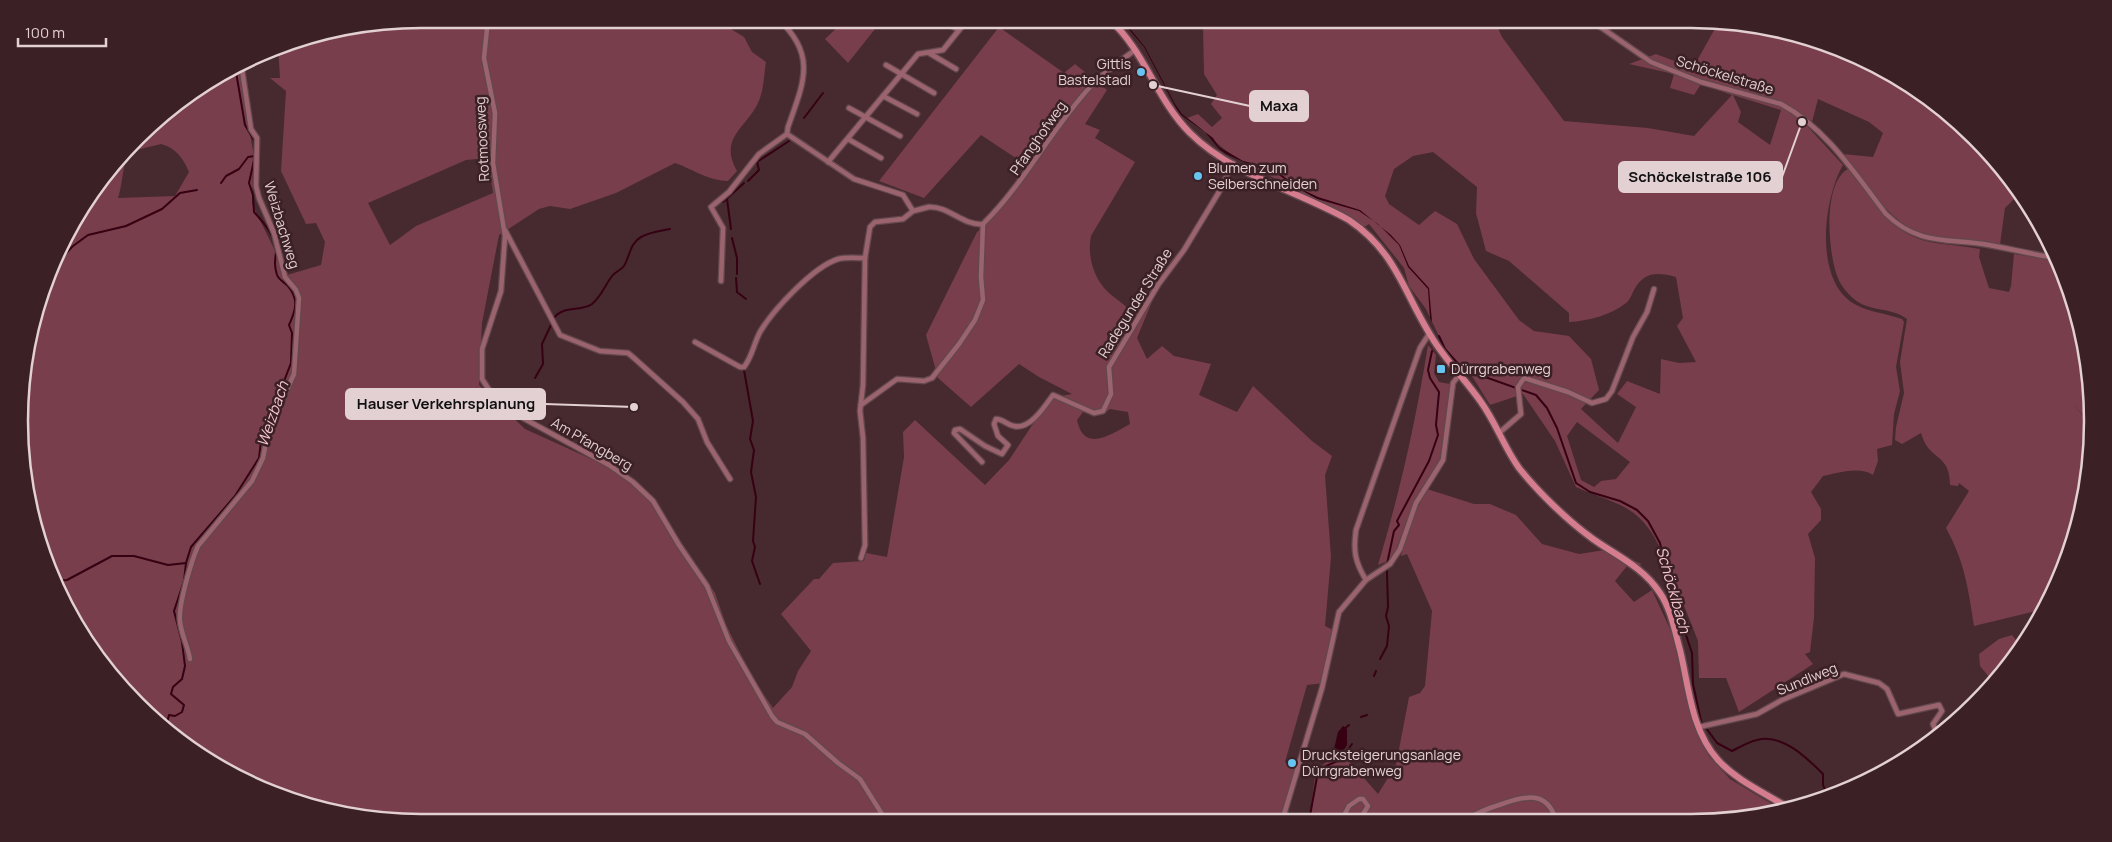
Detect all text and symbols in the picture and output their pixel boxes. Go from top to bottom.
scale bar [18,15,105,47]
text: 100 m [25,22,65,43]
street label: Schöckelstraße [1674,51,1776,98]
place label: Gittis Bastelstadl [1058,54,1131,89]
marker: Gittis Bastelstadl [1135,66,1147,78]
callout: Maxa [1250,91,1308,121]
text: Maxa [1260,95,1298,116]
street label: Rotmoosweg [470,96,493,182]
street label: Pfanghofweg [1005,97,1070,179]
place label: Blumen zum Selberschneiden [1208,158,1317,193]
callout: Schöckelstraße 106 [1619,162,1782,192]
text: Schöckelstraße 106 [1628,166,1772,187]
marker: Blumen zum Selberschneiden [1192,170,1204,182]
street label: Weizbachweg [260,179,305,271]
street label: Radegunder Straße [1093,244,1176,361]
place label: Dürrgrabenweg [1451,359,1551,378]
marker: Dürrgrabenweg [1435,363,1447,375]
water label: Weizbach [252,377,294,449]
callout: Hauser Verkehrsplanung [346,389,545,419]
text: Hauser Verkehrsplanung [357,393,535,414]
street label: Am Pfangberg [548,413,636,475]
water label: Schöcklbach [1651,544,1696,637]
street label: Sundlweg [1774,658,1840,699]
place label: Drucksteigerungsanlage Dürrgrabenweg [1302,745,1461,780]
marker: Drucksteigerungsanlage Dürrgrabenweg [1286,757,1298,769]

